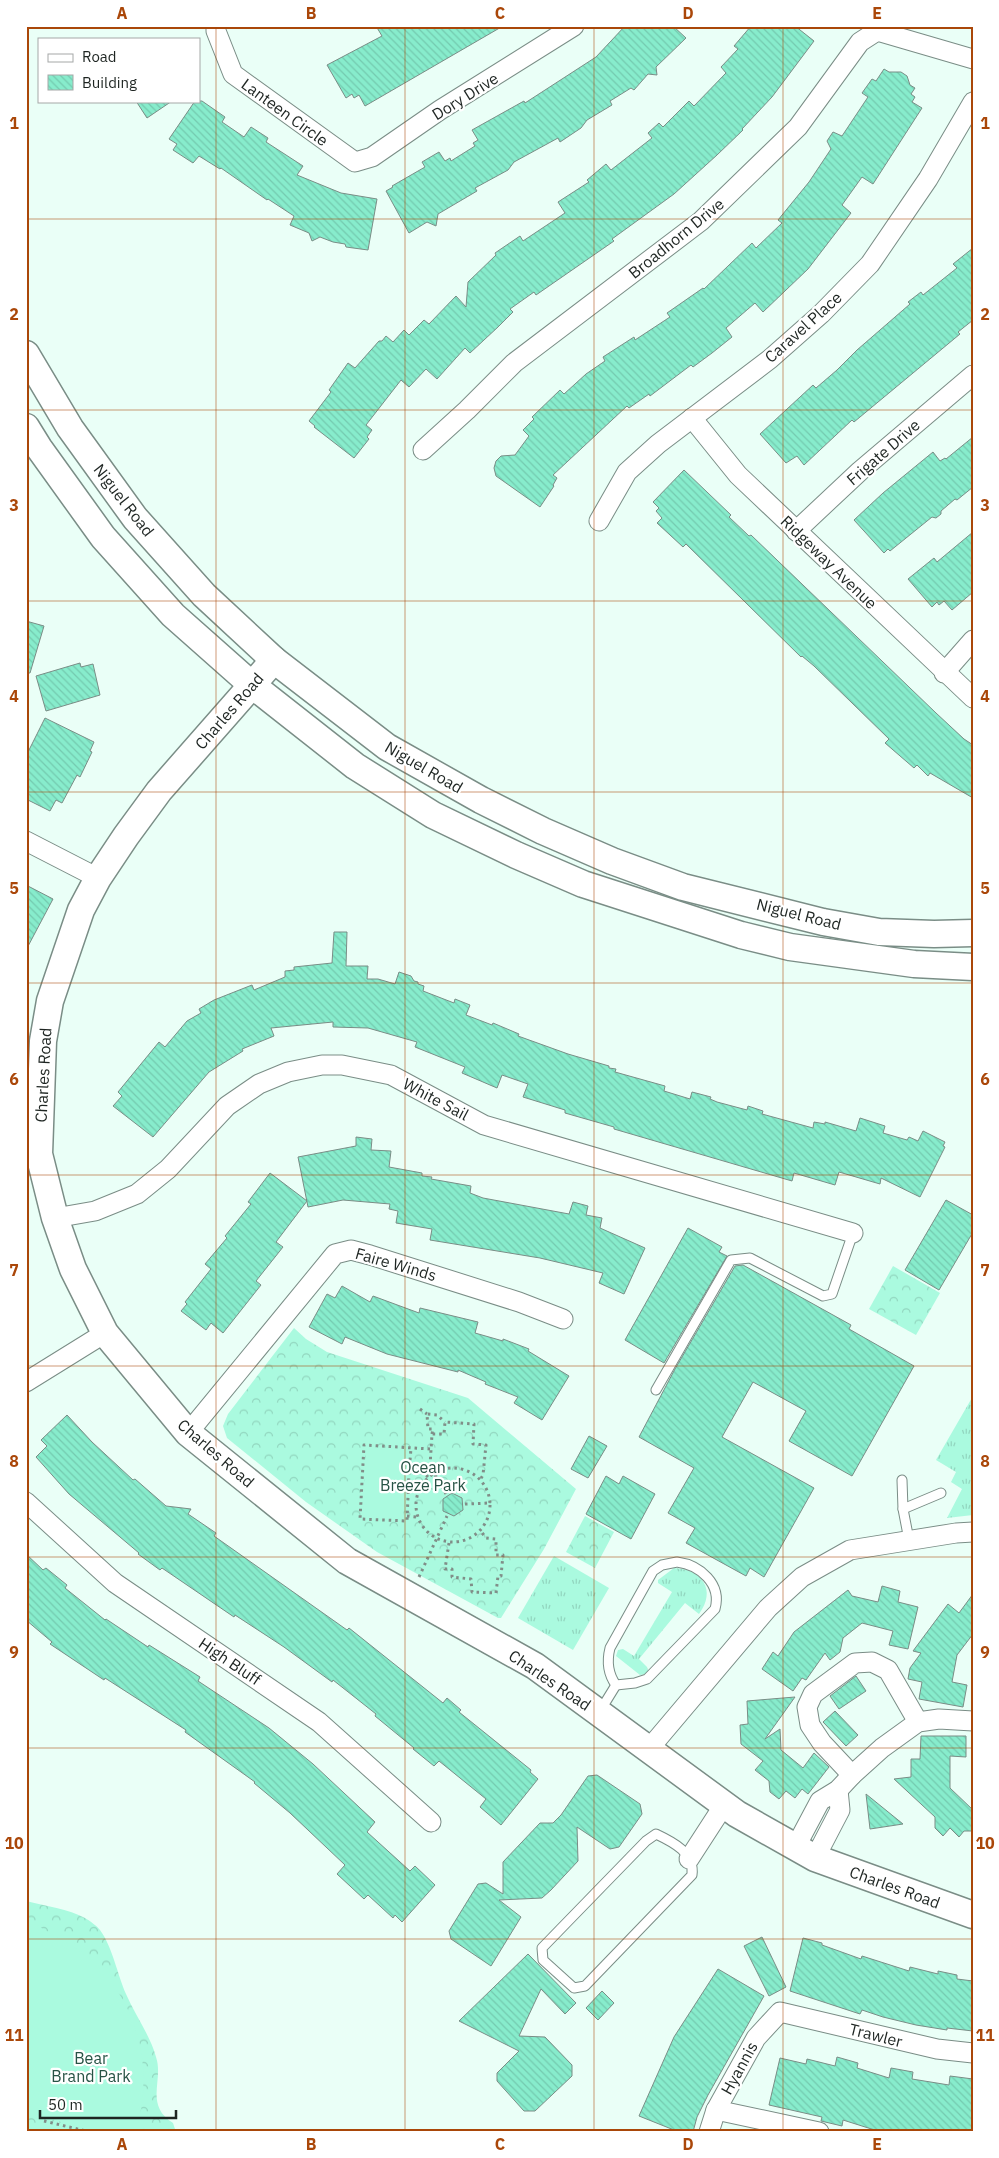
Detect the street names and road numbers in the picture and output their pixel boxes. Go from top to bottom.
street label: Dory Drive [428,68,502,124]
street label: Lanteen Circle [238,74,333,150]
street label: Broadhorn Drive [624,193,728,283]
street label: Caravel Place [760,287,846,367]
street label: Frigate Drive [842,415,924,489]
street label: Niguel Road [89,460,159,540]
street label: Ridgeway Avenue [777,511,882,613]
street label: Charles Road [190,669,268,753]
street label: Niguel Road [382,737,466,797]
street label: Niguel Road [755,894,843,934]
street label: Charles Road [31,1027,55,1123]
street label: White Sail [400,1073,472,1125]
street label: Faire Winds [353,1243,439,1285]
street label: Charles Road [174,1414,258,1492]
street label: High Bluff [195,1633,265,1689]
street label: Charles Road [505,1645,595,1715]
street label: Charles Road [847,1861,943,1913]
street label: Trawler [847,2019,905,2051]
street label: Hyannis [716,2038,762,2098]

